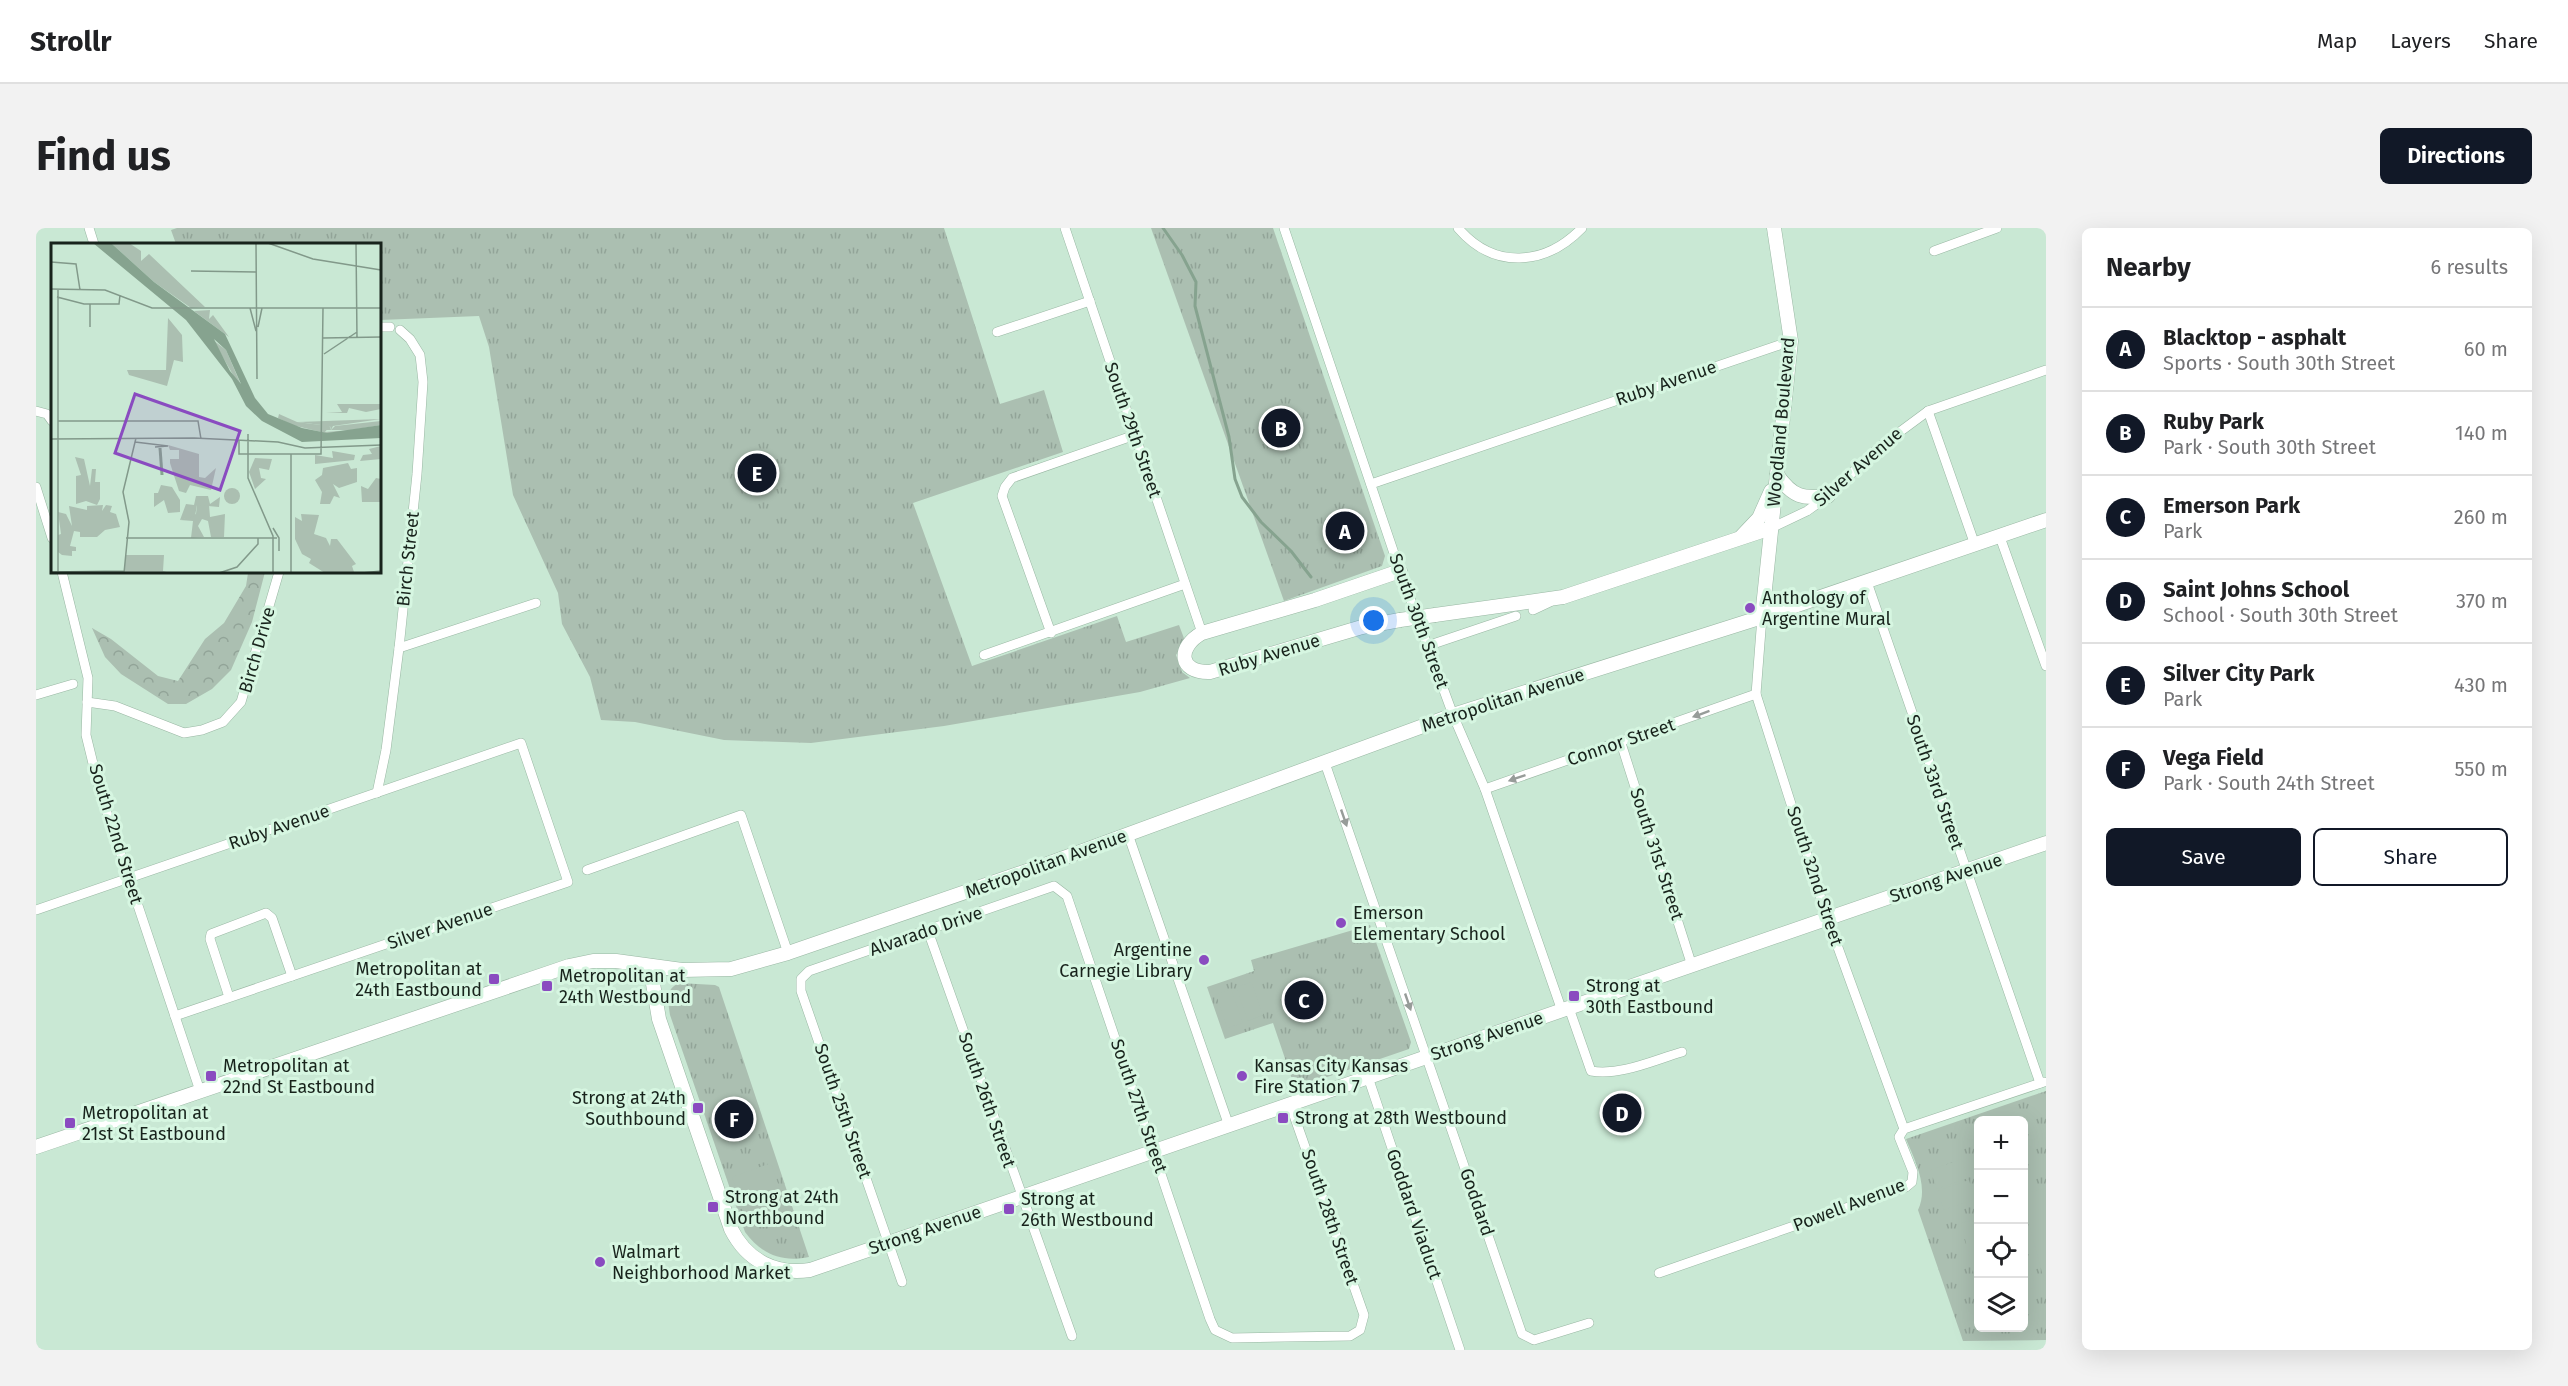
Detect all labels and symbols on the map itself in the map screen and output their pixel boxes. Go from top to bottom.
inset map [51,243,381,573]
street label: Woodland Boulevard [1763,336,1799,508]
street label: Ruby Avenue [1613,355,1719,411]
street label: South 29th Street [1100,360,1167,501]
pin: B [1262,406,1300,450]
street label: Silver Avenue [1809,423,1907,511]
pin: E [738,450,776,496]
pin: A [1326,508,1364,554]
street label: Birch Street [392,510,424,607]
street label: South 30th Street [1384,550,1454,692]
place label: Anthology of Argentine Mural [1762,587,1891,630]
marker: Anthology of Argentine Mural [1743,601,1757,615]
street label: Birch Drive [234,604,280,696]
your location [1359,606,1388,635]
street label: Ruby Avenue [1215,629,1323,681]
street label: Metropolitan Avenue [1419,663,1587,737]
one-way arrow [1692,710,1710,720]
street label: South 33rd Street [1902,712,1969,853]
street label: Connor Street [1564,713,1678,771]
street label: South 22nd Street [84,761,148,907]
one-way arrow [1508,774,1526,783]
street label: South 31st Street [1625,785,1689,923]
street label: Ruby Avenue [226,799,332,855]
street label: South 32nd Street [1782,804,1848,949]
one-way arrow [1340,809,1349,827]
street label: Metropolitan Avenue [962,825,1130,903]
street label: Strong Avenue [1887,848,2005,908]
street label: Silver Avenue [384,898,496,954]
street label: Alvarado Drive [867,901,985,961]
place label: Emerson Elementary School [1353,902,1505,945]
marker: Emerson Elementary School [1334,916,1348,930]
place label: Argentine Carnegie Library [1059,939,1192,982]
marker: Argentine Carnegie Library [1197,953,1211,967]
place label: Metropolitan at 24th Eastbound [355,958,482,1001]
place label: Metropolitan at 24th Westbound [559,965,691,1008]
marker: Metropolitan at 24th Eastbound [487,972,501,986]
place label: Strong at 30th Eastbound [1586,975,1714,1018]
pin: C [1284,978,1324,1022]
marker: Metropolitan at 24th Westbound [540,979,554,993]
marker: Strong at 30th Eastbound [1567,989,1581,1003]
one-way arrow [1404,994,1414,1012]
street label: Strong Avenue [1428,1006,1546,1066]
street label: South 26th Street [954,1029,1021,1171]
street label: South 27th Street [1106,1036,1172,1176]
street label: South 25th Street [810,1041,877,1182]
place label: Metropolitan at 22nd St Eastbound [223,1055,375,1098]
place label: Kansas City Kansas Fire Station 7 [1254,1055,1408,1098]
marker: Metropolitan at 22nd St Eastbound [204,1069,218,1083]
marker: Kansas City Kansas Fire Station 7 [1235,1069,1249,1083]
place label: Strong at 24th Southbound [572,1087,686,1130]
pin: D [1602,1090,1642,1136]
pin: F [714,1096,754,1142]
marker: Strong at 24th Southbound [691,1101,705,1115]
place label: Metropolitan at 21st St Eastbound [82,1102,226,1145]
place label: Strong at 28th Westbound [1295,1107,1507,1129]
marker: Strong at 28th Westbound [1276,1111,1290,1125]
marker: Metropolitan at 21st St Eastbound [63,1116,77,1130]
street label: South 28th Street [1296,1146,1364,1288]
street label: Goddard Viaduct [1381,1146,1447,1283]
street label: Goddard [1455,1165,1499,1239]
street label: Powell Avenue [1790,1174,1908,1236]
place label: Strong at 24th Northbound [725,1186,839,1229]
place label: Strong at 26th Westbound [1021,1188,1154,1231]
marker: Strong at 24th Northbound [706,1200,720,1214]
street label: Strong Avenue [866,1200,984,1260]
marker: Strong at 26th Westbound [1002,1202,1016,1216]
place label: Walmart Neighborhood Market [612,1241,791,1284]
marker: Walmart Neighborhood Market [593,1255,607,1269]

